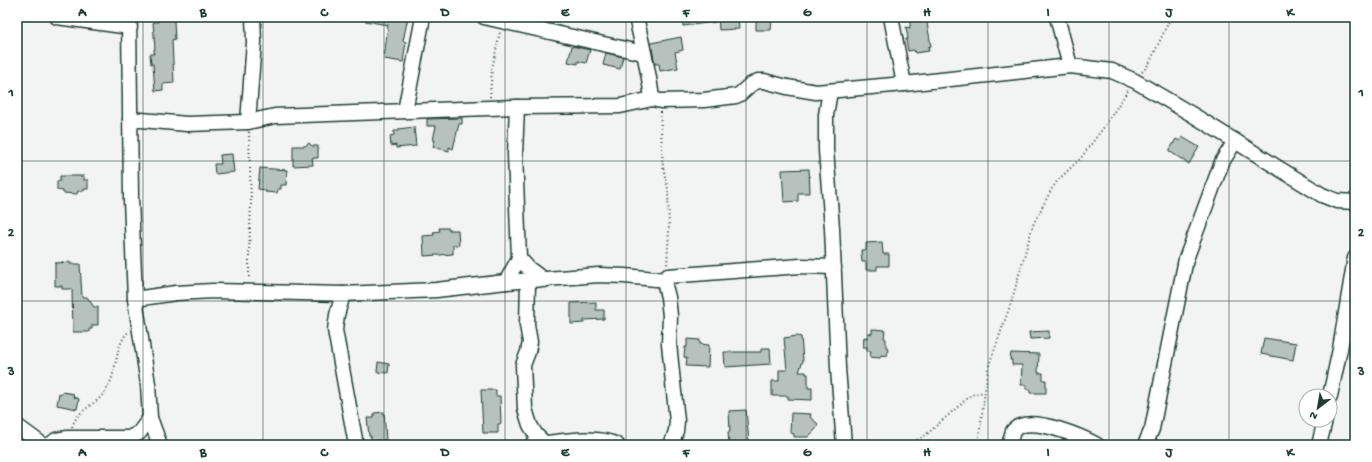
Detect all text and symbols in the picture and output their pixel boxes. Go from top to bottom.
text: A [77,6,87,21]
text: B [199,6,208,21]
text: C [319,6,329,21]
text: D [440,6,450,21]
text: E [561,6,570,21]
text: F [682,6,691,21]
text: G [803,6,812,21]
text: H [923,6,931,21]
text: I [1046,6,1050,21]
text: J [1165,6,1174,21]
text: K [1285,6,1295,21]
text: 1 [7,86,14,101]
text: 1 [1357,86,1364,101]
text: 2 [8,226,15,241]
text: 2 [1358,226,1365,241]
text: 3 [7,365,15,380]
text: 3 [1357,365,1365,380]
north arrow [1298,388,1338,428]
text: N [1308,408,1320,422]
text: A [77,446,87,461]
text: B [199,446,208,461]
text: C [319,446,329,461]
text: D [440,446,450,461]
text: E [561,446,570,461]
text: F [682,446,691,461]
text: G [803,446,812,461]
text: H [923,446,931,461]
text: I [1046,446,1050,461]
text: J [1165,446,1174,461]
text: K [1285,446,1295,461]

